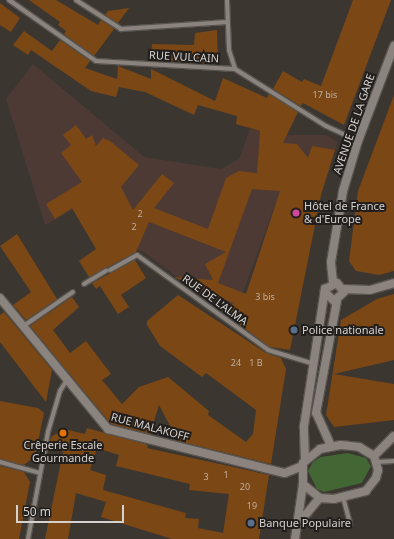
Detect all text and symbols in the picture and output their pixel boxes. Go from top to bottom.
street label: RUE VULCAIN [149,49,219,65]
street label: AVENUE DE LA GARE [331,72,377,176]
house number: 17 bis [313,90,337,100]
place label: Hôtel de France & d'Europe [304,200,385,226]
marker: Hôtel de France & d'Europe [291,208,301,218]
house number: 2 [137,209,143,219]
house number: 2 [131,222,137,232]
street label: RUE DE L'ALMA [180,272,250,328]
house number: 3 bis [255,292,275,302]
place label: Police nationale [302,323,384,337]
marker: Police nationale [289,325,299,335]
house number: 24 [231,358,241,368]
house number: 1 B [249,358,263,368]
street label: RUE MALAKOFF [110,410,190,444]
marker: Crêperie Escale Gourmande [58,428,68,438]
place label: Crêperie Escale Gourmande [24,439,102,465]
house number: 1 [223,470,229,480]
house number: 3 [203,472,209,482]
house number: 20 [240,482,250,492]
scale bar [18,497,126,523]
house number: 19 [247,501,257,511]
text: 50 m [23,503,51,520]
place label: Banque Populaire [259,516,351,530]
marker: Banque Populaire [246,518,256,528]

